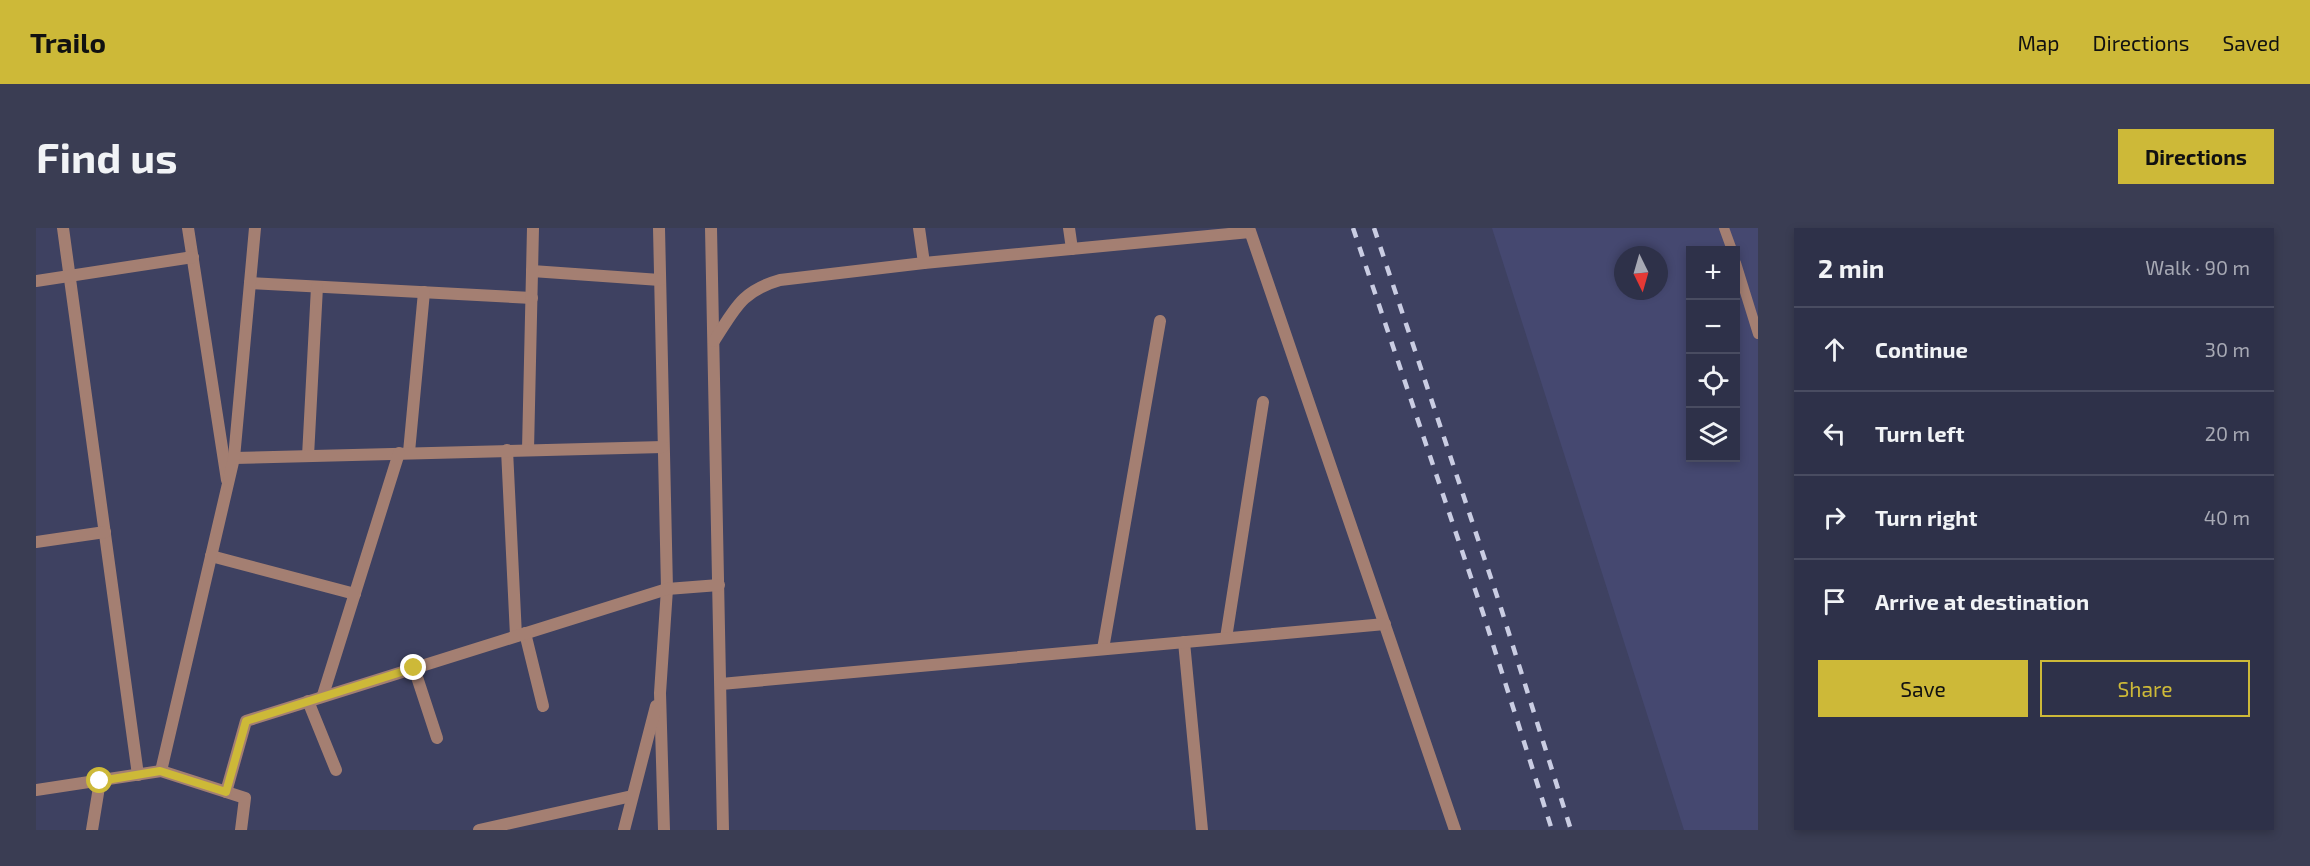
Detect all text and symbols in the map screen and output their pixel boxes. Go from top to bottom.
text: Trailo [30,25,106,59]
text: Map [2017,30,2060,55]
text: Directions [2093,30,2189,55]
text: Saved [2222,30,2280,55]
button: Directions [2118,129,2274,184]
text: Find us [36,131,178,181]
north arrow [1614,246,1668,300]
map controls [1686,246,1740,462]
button: + [1686,246,1740,300]
text: 2 min [1818,252,1884,283]
text: Walk · 90 m [2145,255,2250,279]
button: − [1686,300,1740,354]
icon: ahead [1818,333,1851,366]
text: Continue [1875,336,1968,362]
text: 30 m [2205,337,2250,361]
button: locate [1686,354,1740,408]
button: layers [1686,408,1740,462]
icon: left [1818,417,1851,450]
text: Turn left [1875,420,1964,446]
text: 20 m [2205,421,2250,445]
icon: right [1818,501,1851,534]
text: Turn right [1875,504,1977,530]
text: 40 m [2204,505,2250,529]
icon: arrive [1818,585,1851,618]
text: Arrive at destination [1875,588,2089,614]
route end [400,654,426,680]
button: Save [1818,660,2028,717]
button: Share [2040,660,2250,717]
route start [86,767,112,793]

